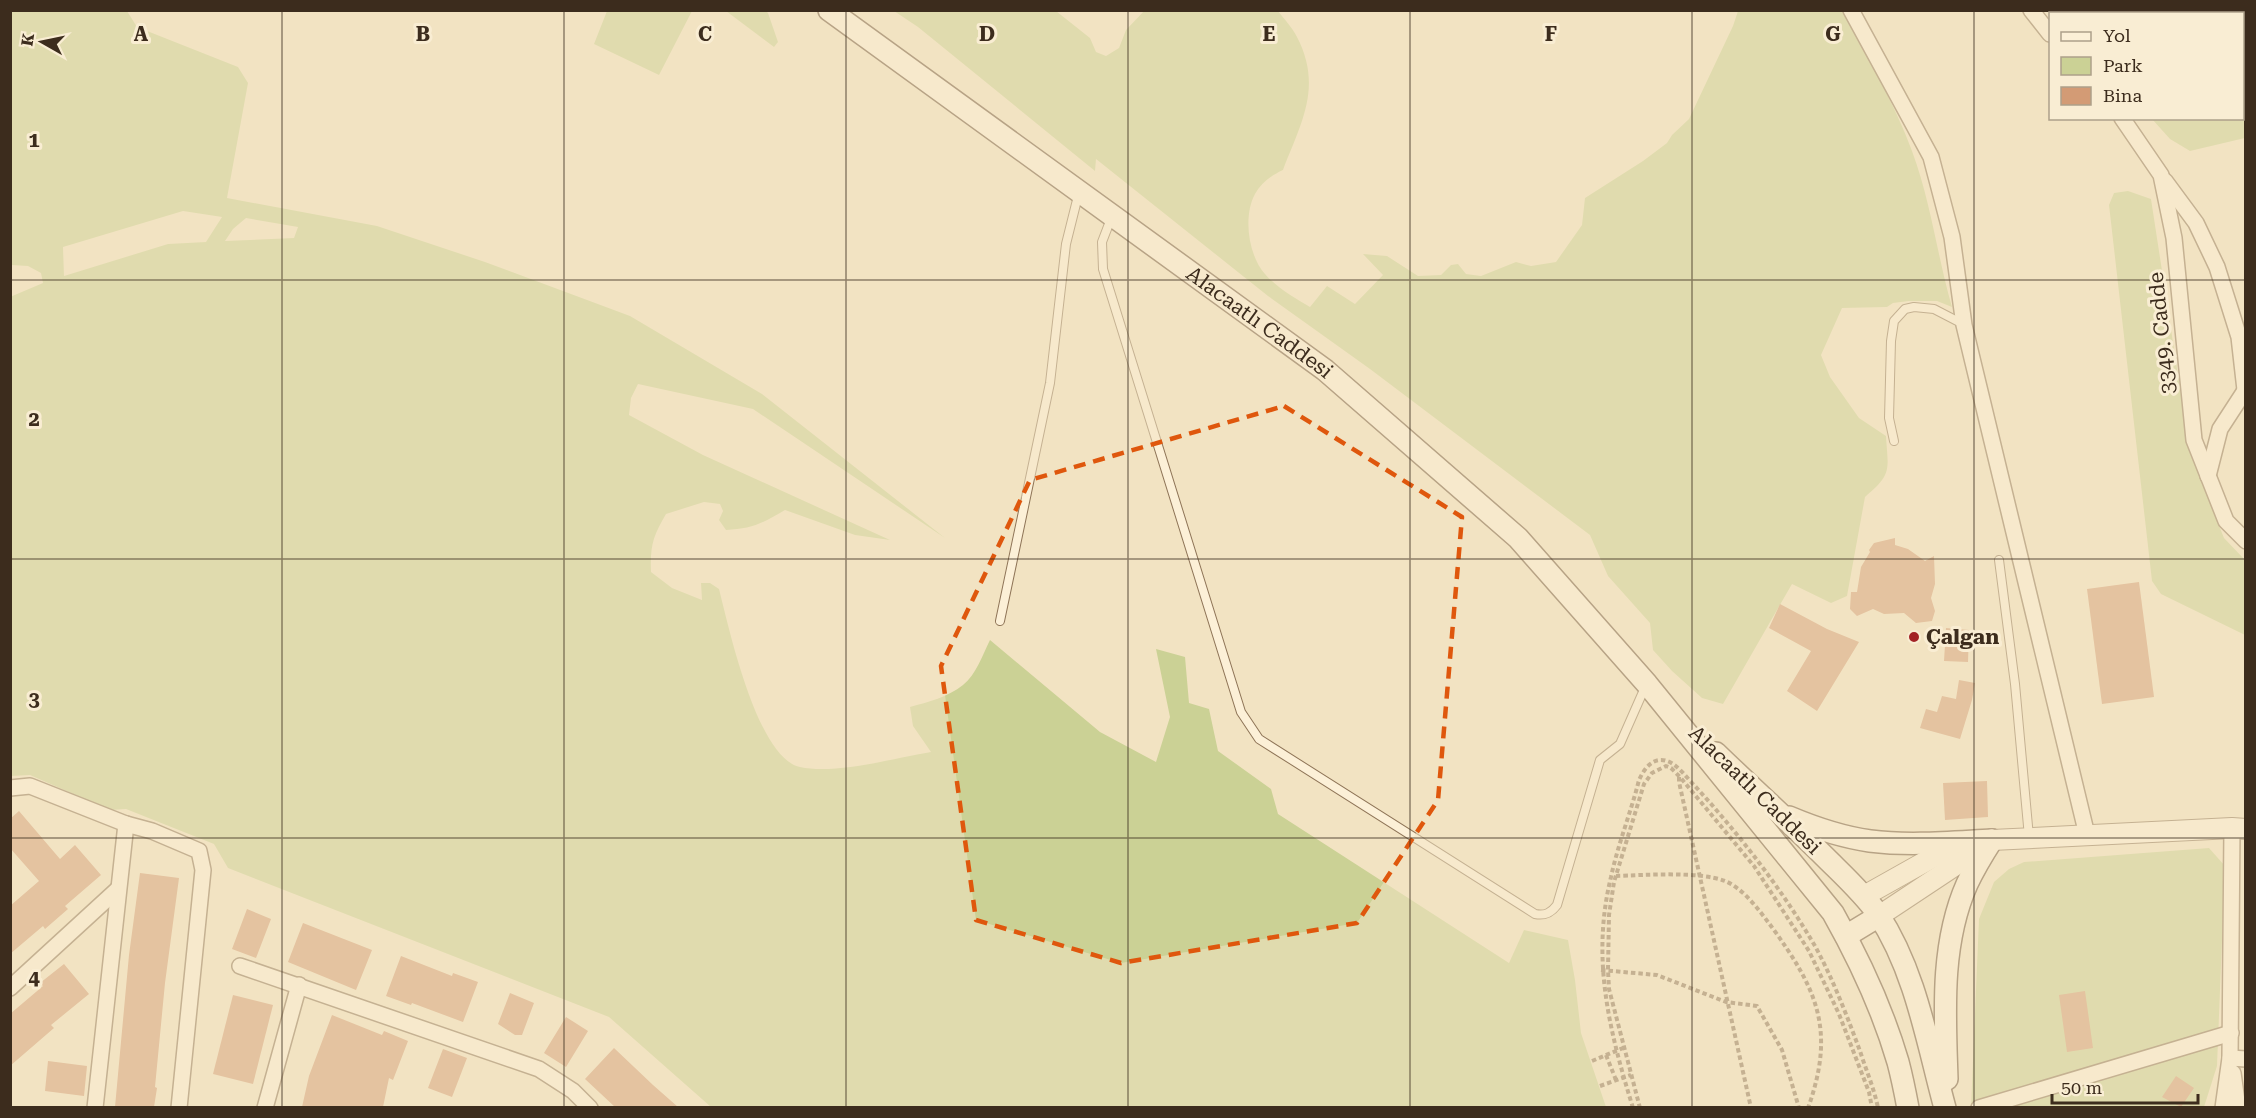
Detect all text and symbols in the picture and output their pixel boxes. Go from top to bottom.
north arrow [12,12,72,72]
legend [2049,12,2244,120]
text: A [134,22,149,46]
text: B [416,22,430,46]
text: C [698,22,712,46]
text: D [979,22,995,46]
text: E [1263,22,1276,46]
text: F [1545,22,1557,46]
text: G [1825,22,1841,46]
text: Yol [2103,25,2131,46]
text: K [17,32,38,47]
text: Park [2103,55,2143,76]
text: Bina [2103,85,2142,106]
text: 1 [28,128,40,152]
street label: Alacaatlı Caddesi [1182,262,1338,383]
street label: 3349. Cadde [2144,271,2180,395]
text: 2 [28,407,40,431]
place label: Çalgan [1926,625,1999,649]
marker: Çalgan [1907,630,1921,644]
text: 3 [28,687,40,711]
street label: Alacaatlı Caddesi [1684,721,1826,859]
text: 4 [28,966,40,990]
scale bar [2052,1067,2198,1105]
text: 50 m [2061,1077,2102,1098]

